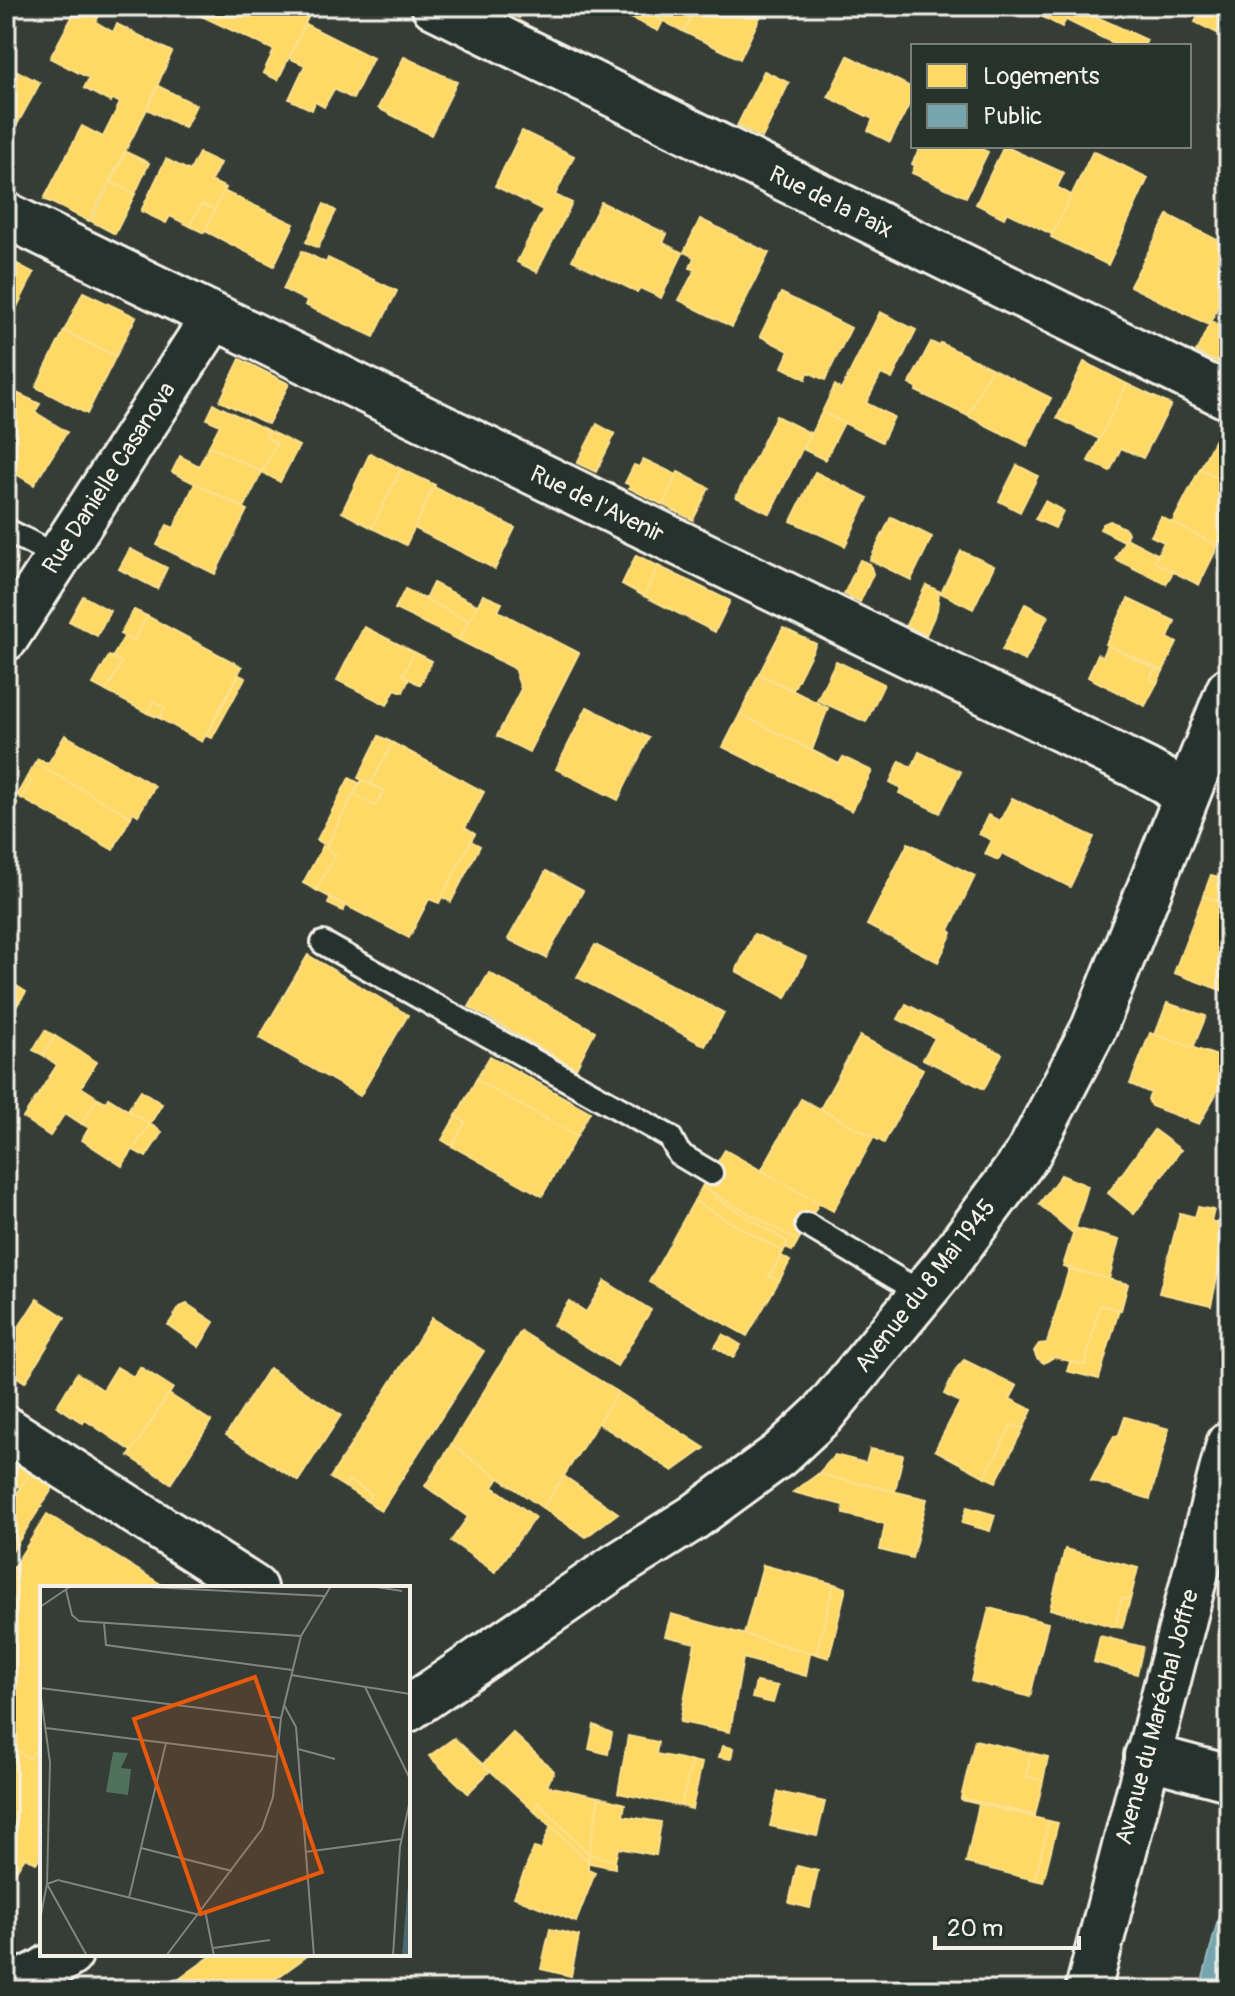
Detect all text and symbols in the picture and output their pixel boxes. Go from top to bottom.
legend [911,44,1191,148]
text: Logements [983,62,1100,91]
text: Public [983,102,1042,131]
street label: Rue de la Paix [764,160,898,244]
street label: Rue Danielle Casanova [36,377,182,579]
street label: Rue de l'Avenir [525,459,669,549]
street label: Avenue du 8 Mai 1945 [848,1194,1002,1378]
inset map [40,1586,410,1956]
street label: Avenue du Maréchal Joffre [1109,1586,1205,1848]
scale bar [935,1900,1079,1950]
text: 20 m [947,1914,1003,1943]

